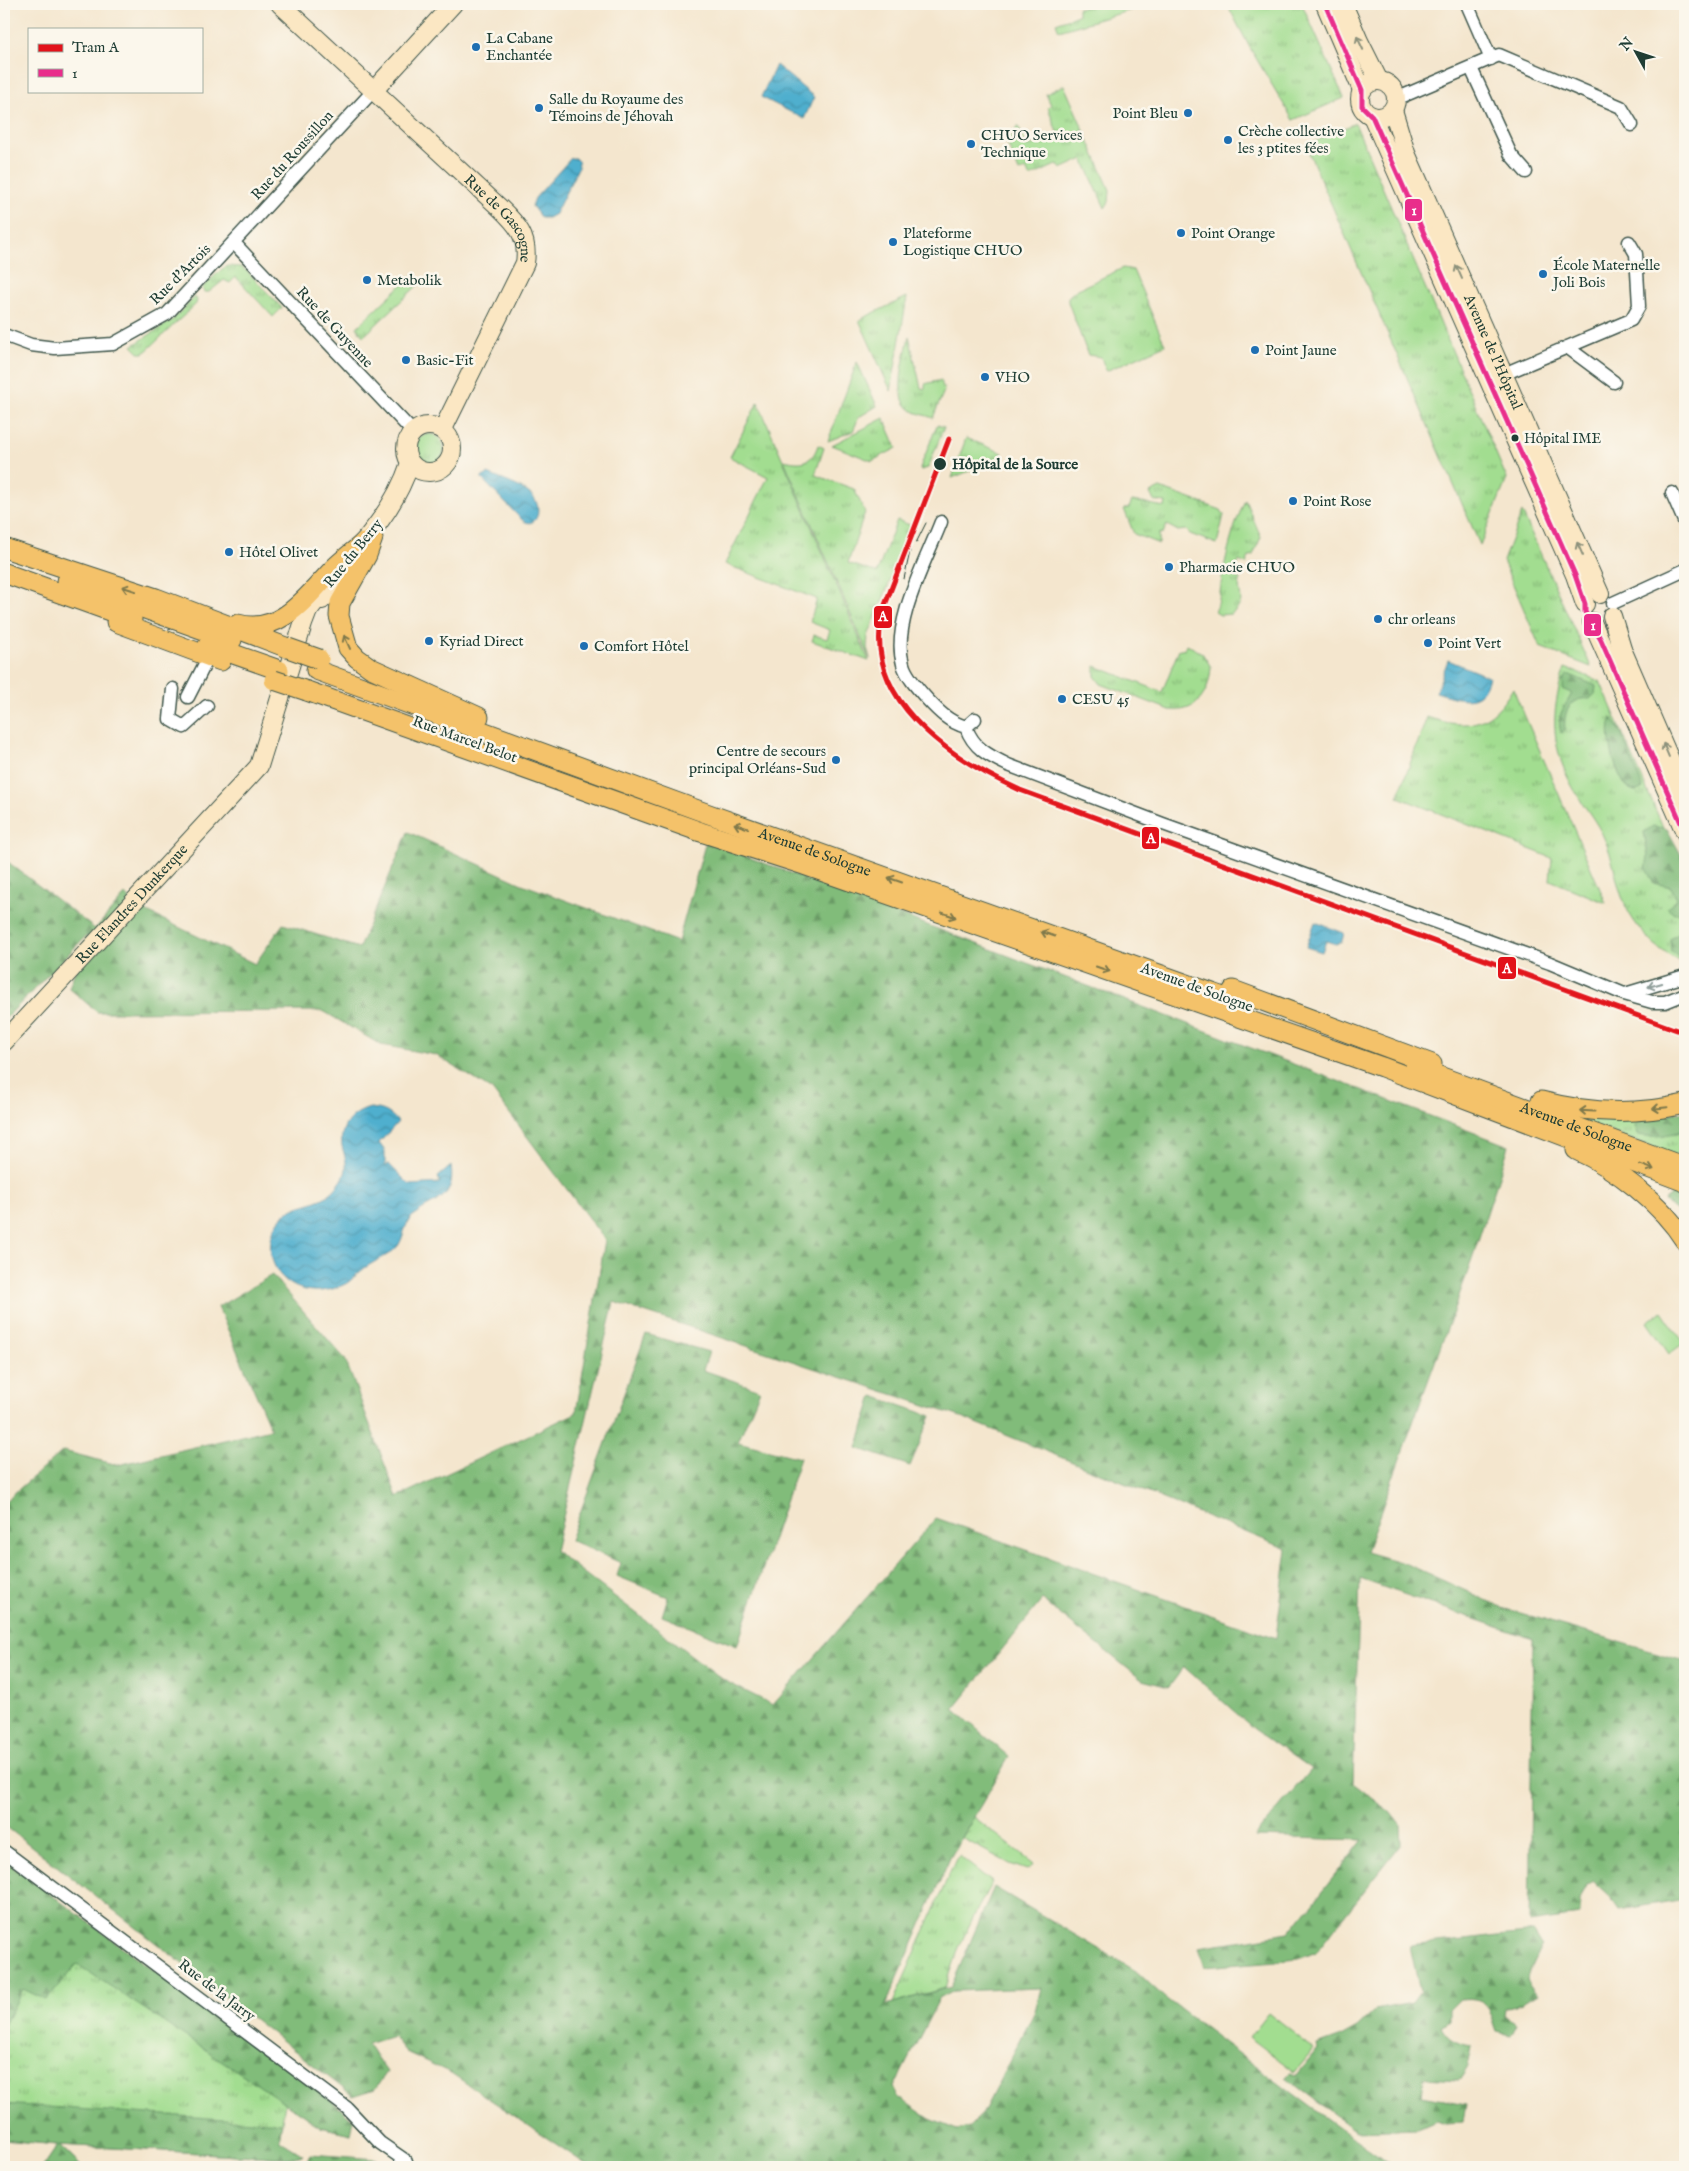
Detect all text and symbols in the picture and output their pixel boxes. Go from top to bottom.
legend [28,28,202,92]
north arrow [1612,28,1662,78]
place label: La Cabane Enchantée [486,29,553,65]
text: N [1615,34,1638,55]
one-way arrow [1355,36,1364,51]
text: Tram A [72,38,120,57]
marker: La Cabane Enchantée [470,41,482,53]
text: 1 [72,64,78,83]
place label: Salle du Royaume des Témoins de Jéhovah [549,90,683,126]
marker: Salle du Royaume des Témoins de Jéhovah [533,102,545,114]
place label: Point Bleu [1113,104,1178,123]
street label: Rue du Roussillon [247,107,338,204]
marker: Point Bleu [1182,107,1194,119]
place label: Crèche collective les 3 ptites fées [1238,122,1344,158]
place label: CHUO Services Technique [981,126,1082,162]
marker: Crèche collective les 3 ptites fées [1222,134,1234,146]
marker: CHUO Services Technique [965,138,977,150]
street label: Rue de Gascogne [460,170,535,264]
line badge: 1 [1404,198,1423,222]
text: 1 [1411,202,1417,220]
place label: Plateforme Logistique CHUO [903,224,1022,260]
place label: Point Orange [1191,224,1275,243]
marker: Point Orange [1175,227,1187,239]
marker: Plateforme Logistique CHUO [887,236,899,248]
street label: Rue d'Artois [146,240,215,309]
place label: École Maternelle Joli Bois [1551,256,1660,292]
one-way arrow [1453,265,1463,280]
marker: École Maternelle Joli Bois [1537,268,1549,280]
place label: Metabolik [377,271,443,290]
marker: Metabolik [361,274,373,286]
street label: Rue de Guyenne [292,283,377,372]
street label: Avenue de l'Hôpital [1459,290,1527,413]
place label: Point Jaune [1265,341,1337,360]
marker: Point Jaune [1249,344,1261,356]
place label: Basic-Fit [416,351,474,370]
marker: Basic-Fit [400,354,412,366]
place label: VHO [994,368,1030,387]
marker: VHO [979,371,991,383]
place label: Hôpital IME [1524,430,1602,448]
marker: Hôpital IME [1510,433,1520,443]
place label: Hôpital de la Source [952,455,1078,474]
marker: Hôpital de la Source [932,456,948,472]
place label: Point Rose [1303,492,1371,511]
marker: Point Rose [1287,495,1299,507]
street label: Rue du Berry [320,514,387,592]
one-way arrow [1574,542,1584,557]
place label: Hôtel Olivet [239,543,318,562]
marker: Hôtel Olivet [223,546,235,558]
place label: Pharmacie CHUO [1179,558,1295,577]
marker: Pharmacie CHUO [1163,561,1175,573]
one-way arrow [122,584,138,593]
line badge: A [873,605,893,629]
text: A [877,608,889,626]
place label: chr orleans [1388,610,1455,629]
marker: chr orleans [1372,613,1384,625]
line badge: 1 [1583,613,1602,637]
text: 1 [1590,617,1596,635]
place label: Kyriad Direct [439,632,524,651]
place label: Point Vert [1438,634,1501,653]
one-way arrow [341,635,351,650]
marker: Kyriad Direct [423,635,435,647]
place label: Comfort Hôtel [594,637,689,656]
marker: Point Vert [1422,637,1434,649]
marker: Comfort Hôtel [578,640,590,652]
place label: CESU 45 [1072,690,1130,709]
marker: CESU 45 [1056,693,1068,705]
street label: Rue Marcel Belot [410,712,520,767]
place label: Centre de secours principal Orléans-Sud [689,742,827,778]
one-way arrow [1660,743,1670,758]
marker: Centre de secours principal Orléans-Sud [830,754,842,766]
one-way arrow [734,821,750,830]
street label: Avenue de Sologne [755,823,874,881]
line badge: A [1141,826,1160,850]
text: A [1145,830,1157,848]
street label: Rue Flandres Dunkerque [72,840,192,968]
one-way arrow [887,875,903,884]
one-way arrow [941,911,957,920]
one-way arrow [1040,929,1056,938]
line badge: A [1497,956,1517,980]
street label: Avenue de Sologne [1137,958,1256,1017]
text: A [1501,960,1513,978]
one-way arrow [1095,965,1110,974]
one-way arrow [1647,981,1663,991]
street label: Avenue de Sologne [1516,1097,1635,1157]
one-way arrow [1653,1103,1669,1113]
one-way arrow [1579,1106,1595,1115]
one-way arrow [1639,1163,1654,1172]
street label: Rue de la Jarry [174,1955,260,2026]

